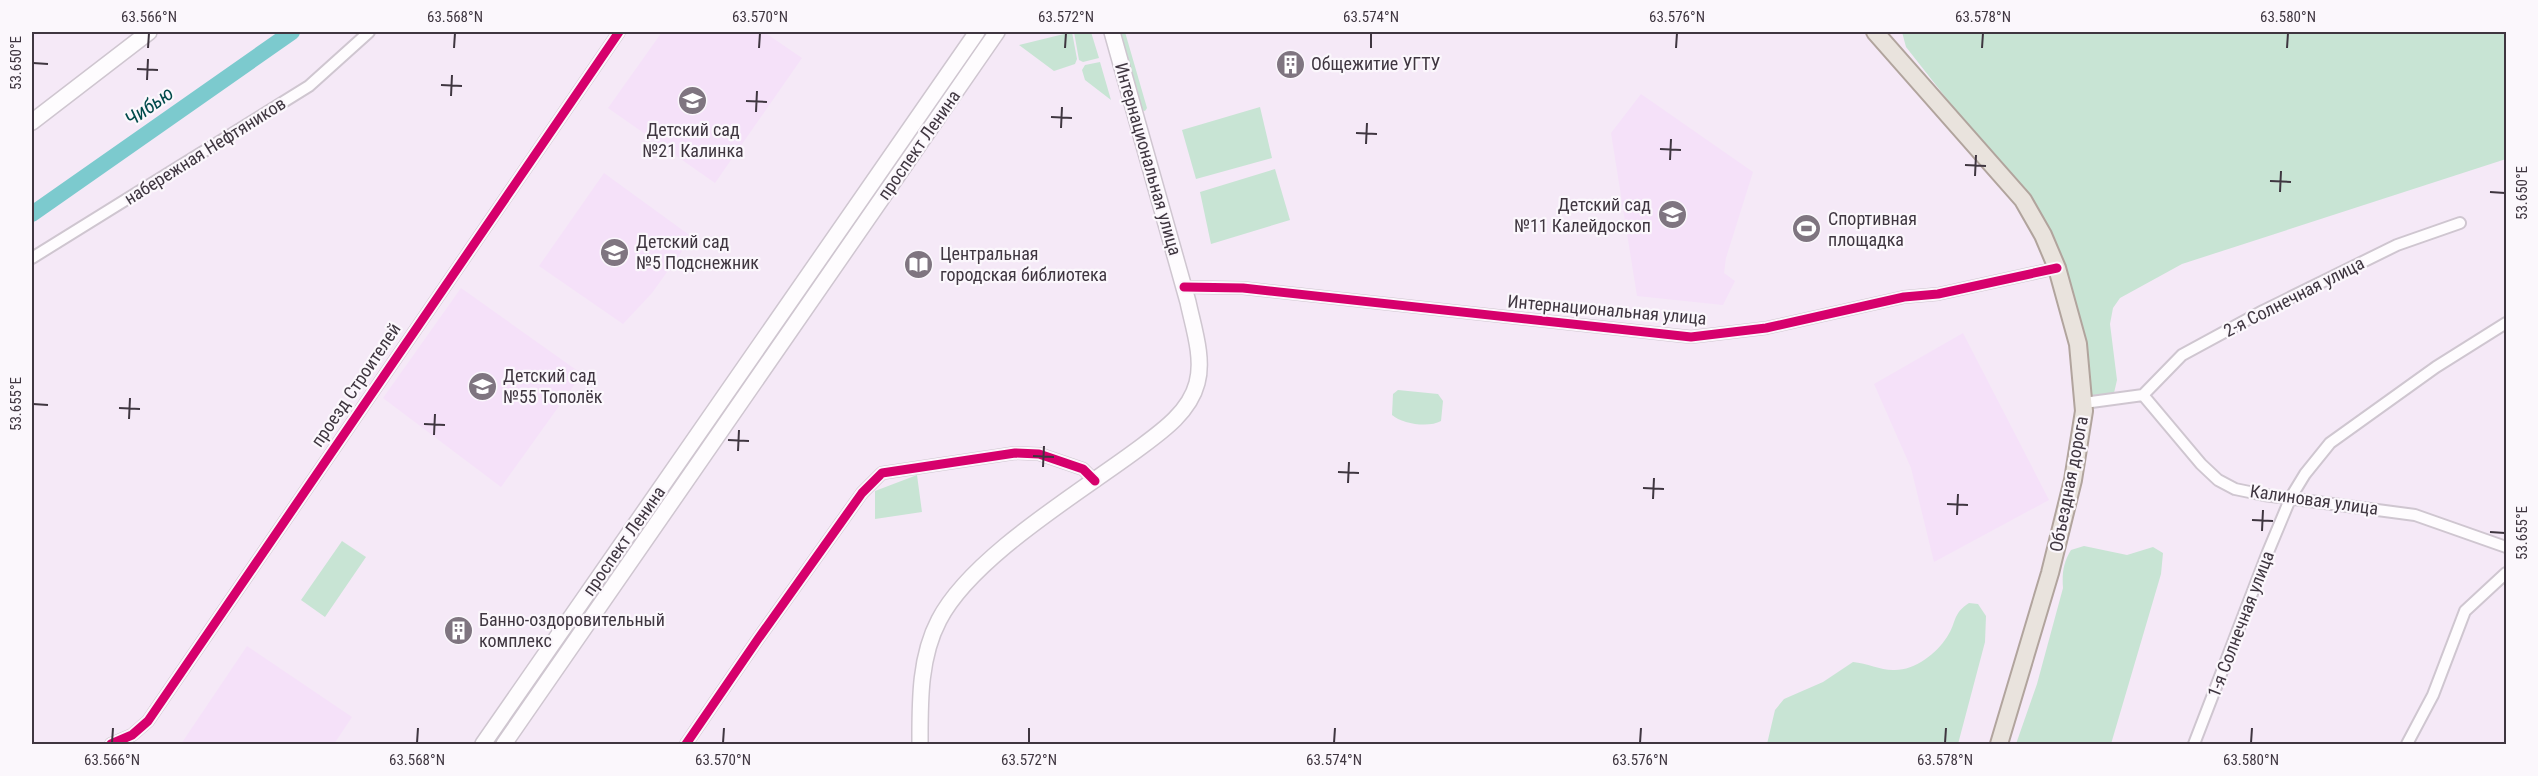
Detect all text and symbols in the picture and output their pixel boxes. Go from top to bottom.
text: 63.566°N [121,8,177,26]
text: 63.568°N [427,8,483,26]
text: 63.570°N [732,8,788,26]
text: 63.572°N [1038,8,1094,26]
text: 63.574°N [1343,8,1399,26]
text: 63.576°N [1649,8,1705,26]
text: 63.578°N [1955,8,2011,26]
text: 63.580°N [2260,8,2316,26]
text: 53.650°E [7,36,25,90]
building icon: Общежитие УГТУ [1274,48,1306,80]
place label: Общежитие УГТУ [1311,53,1441,74]
street label: Интернациональная улица [1111,60,1186,258]
water label: Чибью [120,81,178,131]
school or university icon: Детский сад №21 Калинка [677,85,709,117]
street label: проспект Ленина [873,86,964,204]
street label: набережная Нефтяников [120,92,289,209]
place label: Детский сад №21 Калинка [642,119,744,161]
text: 53.650°E [2513,166,2531,220]
place label: Детский сад №11 Калейдоскоп [1514,194,1651,236]
school or university icon: Детский сад №11 Калейдоскоп [1656,199,1688,231]
place label: Спортивная площадка [1828,208,1917,250]
sports icon: Спортивная площадка [1791,213,1823,245]
place label: Детский сад №5 Подснежник [636,231,759,273]
school or university icon: Детский сад №5 Подснежник [599,236,631,268]
place label: Центральная городская библиотека [940,243,1107,285]
library icon: Центральная городская библиотека [903,248,935,280]
street label: 2-я Солнечная улица [2220,252,2368,341]
street label: Интернациональная улица [1507,290,1707,329]
street label: проезд Строителей [306,319,405,450]
place label: Детский сад №55 Тополёк [503,365,603,407]
school or university icon: Детский сад №55 Тополёк [466,370,498,402]
text: 53.655°E [7,377,25,431]
street label: Объездная дорога [2045,414,2092,554]
street label: Калиновая улица [2249,480,2380,519]
street label: проспект Ленина [578,482,669,600]
text: 53.655°E [2513,506,2531,560]
street label: 1-я Солнечная улица [2203,548,2278,700]
place label: Банно-оздоровительный комплекс [479,609,665,651]
building icon: Банно-оздоровительный комплекс [442,614,474,646]
text: 63.566°N [84,751,140,769]
text: 63.568°N [389,751,445,769]
text: 63.570°N [695,751,751,769]
text: 63.572°N [1001,751,1057,769]
text: 63.574°N [1306,751,1362,769]
text: 63.576°N [1612,751,1668,769]
text: 63.578°N [1917,751,1973,769]
text: 63.580°N [2223,751,2279,769]

